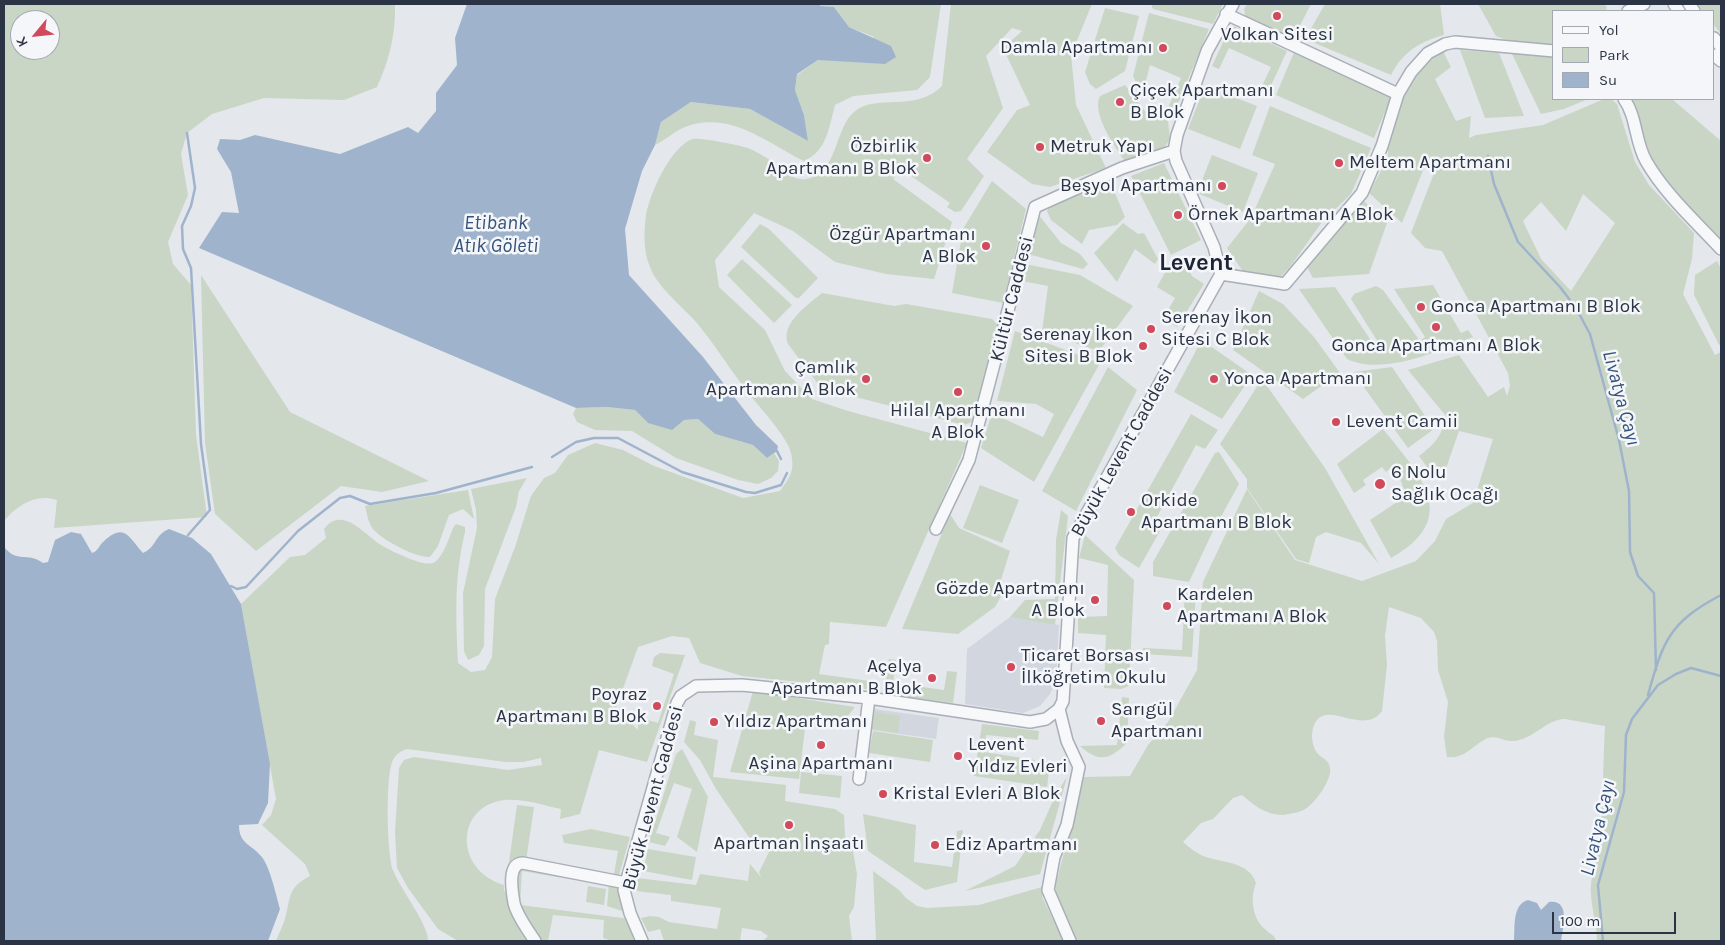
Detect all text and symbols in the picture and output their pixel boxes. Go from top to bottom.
north arrow [10,10,60,60]
marker: Volkan Sitesi [1271,10,1283,22]
legend [1552,10,1715,100]
text: Yol [1599,21,1619,39]
place label: Volkan Sitesi [1221,24,1333,46]
text: K [13,34,32,50]
place label: Damla Apartmanı [1000,37,1153,59]
marker: Damla Apartmanı [1157,42,1169,54]
text: Park [1599,46,1629,64]
text: Su [1599,71,1617,89]
place label: Çiçek Apartmanı B Blok [1130,80,1274,124]
marker: Çiçek Apartmanı B Blok [1114,96,1126,108]
place label: Özbirlik Apartmanı B Blok [766,136,917,180]
place label: Metruk Yapı [1050,136,1153,158]
marker: Metruk Yapı [1034,141,1046,153]
marker: Özbirlik Apartmanı B Blok [921,152,933,164]
place label: Meltem Apartmanı [1349,152,1511,174]
marker: Meltem Apartmanı [1333,157,1345,169]
place label: Beşyol Apartmanı [1060,175,1212,197]
marker: Beşyol Apartmanı [1216,180,1228,192]
place label: Örnek Apartmanı A Blok [1188,204,1394,226]
marker: Örnek Apartmanı A Blok [1172,209,1184,221]
water label: Etibank Atık Göleti [454,211,538,258]
place label: Özgür Apartmanı A Blok [829,224,976,268]
street label: Kültür Caddesi [985,234,1039,364]
marker: Özgür Apartmanı A Blok [980,240,992,252]
district label: Levent [1159,249,1233,277]
place label: Gonca Apartmanı B Blok [1431,296,1641,318]
marker: Gonca Apartmanı B Blok [1415,301,1427,313]
place label: Serenay İkon Sitesi C Blok [1161,307,1272,351]
marker: Gonca Apartmanı A Blok [1430,321,1442,333]
marker: Serenay İkon Sitesi C Blok [1145,323,1157,335]
place label: Serenay İkon Sitesi B Blok [1022,324,1133,368]
place label: Gonca Apartmanı A Blok [1332,335,1540,357]
marker: Serenay İkon Sitesi B Blok [1137,340,1149,352]
water label: Livatya Çayı [1597,348,1645,448]
place label: Çamlık Apartmanı A Blok [706,357,856,401]
street label: Büyük Levent Caddesi [1066,363,1178,541]
place label: Yonca Apartmanı [1224,368,1372,390]
marker: Çamlık Apartmanı A Blok [860,373,872,385]
marker: Yonca Apartmanı [1208,373,1220,385]
marker: Hilal Apartmanı A Blok [952,386,964,398]
place label: Hilal Apartmanı A Blok [890,400,1026,444]
place label: Levent Camii [1346,411,1458,433]
marker: Levent Camii [1330,416,1342,428]
place label: 6 Nolu Sağlık Ocağı [1391,462,1499,506]
marker: 6 Nolu Sağlık Ocağı [1373,477,1387,491]
place label: Orkide Apartmanı B Blok [1141,490,1292,534]
marker: Orkide Apartmanı B Blok [1125,506,1137,518]
place label: Gözde Apartmanı A Blok [936,578,1085,622]
place label: Kardelen Apartmanı A Blok [1177,584,1327,628]
marker: Gözde Apartmanı A Blok [1089,594,1101,606]
marker: Kardelen Apartmanı A Blok [1161,600,1173,612]
place label: Ticaret Borsası İlköğretim Okulu [1021,645,1166,689]
place label: Açelya Apartmanı B Blok [771,656,922,700]
marker: Ticaret Borsası İlköğretim Okulu [1005,661,1017,673]
marker: Açelya Apartmanı B Blok [926,672,938,684]
place label: Poyraz Apartmanı B Blok [496,684,647,728]
place label: Sarıgül Apartmanı [1111,699,1203,743]
marker: Poyraz Apartmanı B Blok [651,700,663,712]
street label: Büyük Levent Caddesi [617,703,689,893]
place label: Yıldız Apartmanı [724,711,868,733]
marker: Sarıgül Apartmanı [1095,715,1107,727]
marker: Yıldız Apartmanı [708,716,720,728]
place label: Levent Yıldız Evleri [968,734,1068,778]
marker: Aşina Apartmanı [815,739,827,751]
marker: Levent Yıldız Evleri [952,750,964,762]
place label: Aşina Apartmanı [749,753,893,775]
water label: Livatya Çayı [1575,778,1621,878]
place label: Kristal Evleri A Blok [893,783,1060,805]
marker: Kristal Evleri A Blok [877,788,889,800]
marker: Apartman İnşaatı [783,819,795,831]
place label: Apartman İnşaatı [713,833,865,855]
place label: Ediz Apartmanı [945,834,1078,856]
marker: Ediz Apartmanı [929,839,941,851]
scale bar [1555,902,1679,934]
text: 100 m [1560,912,1600,930]

